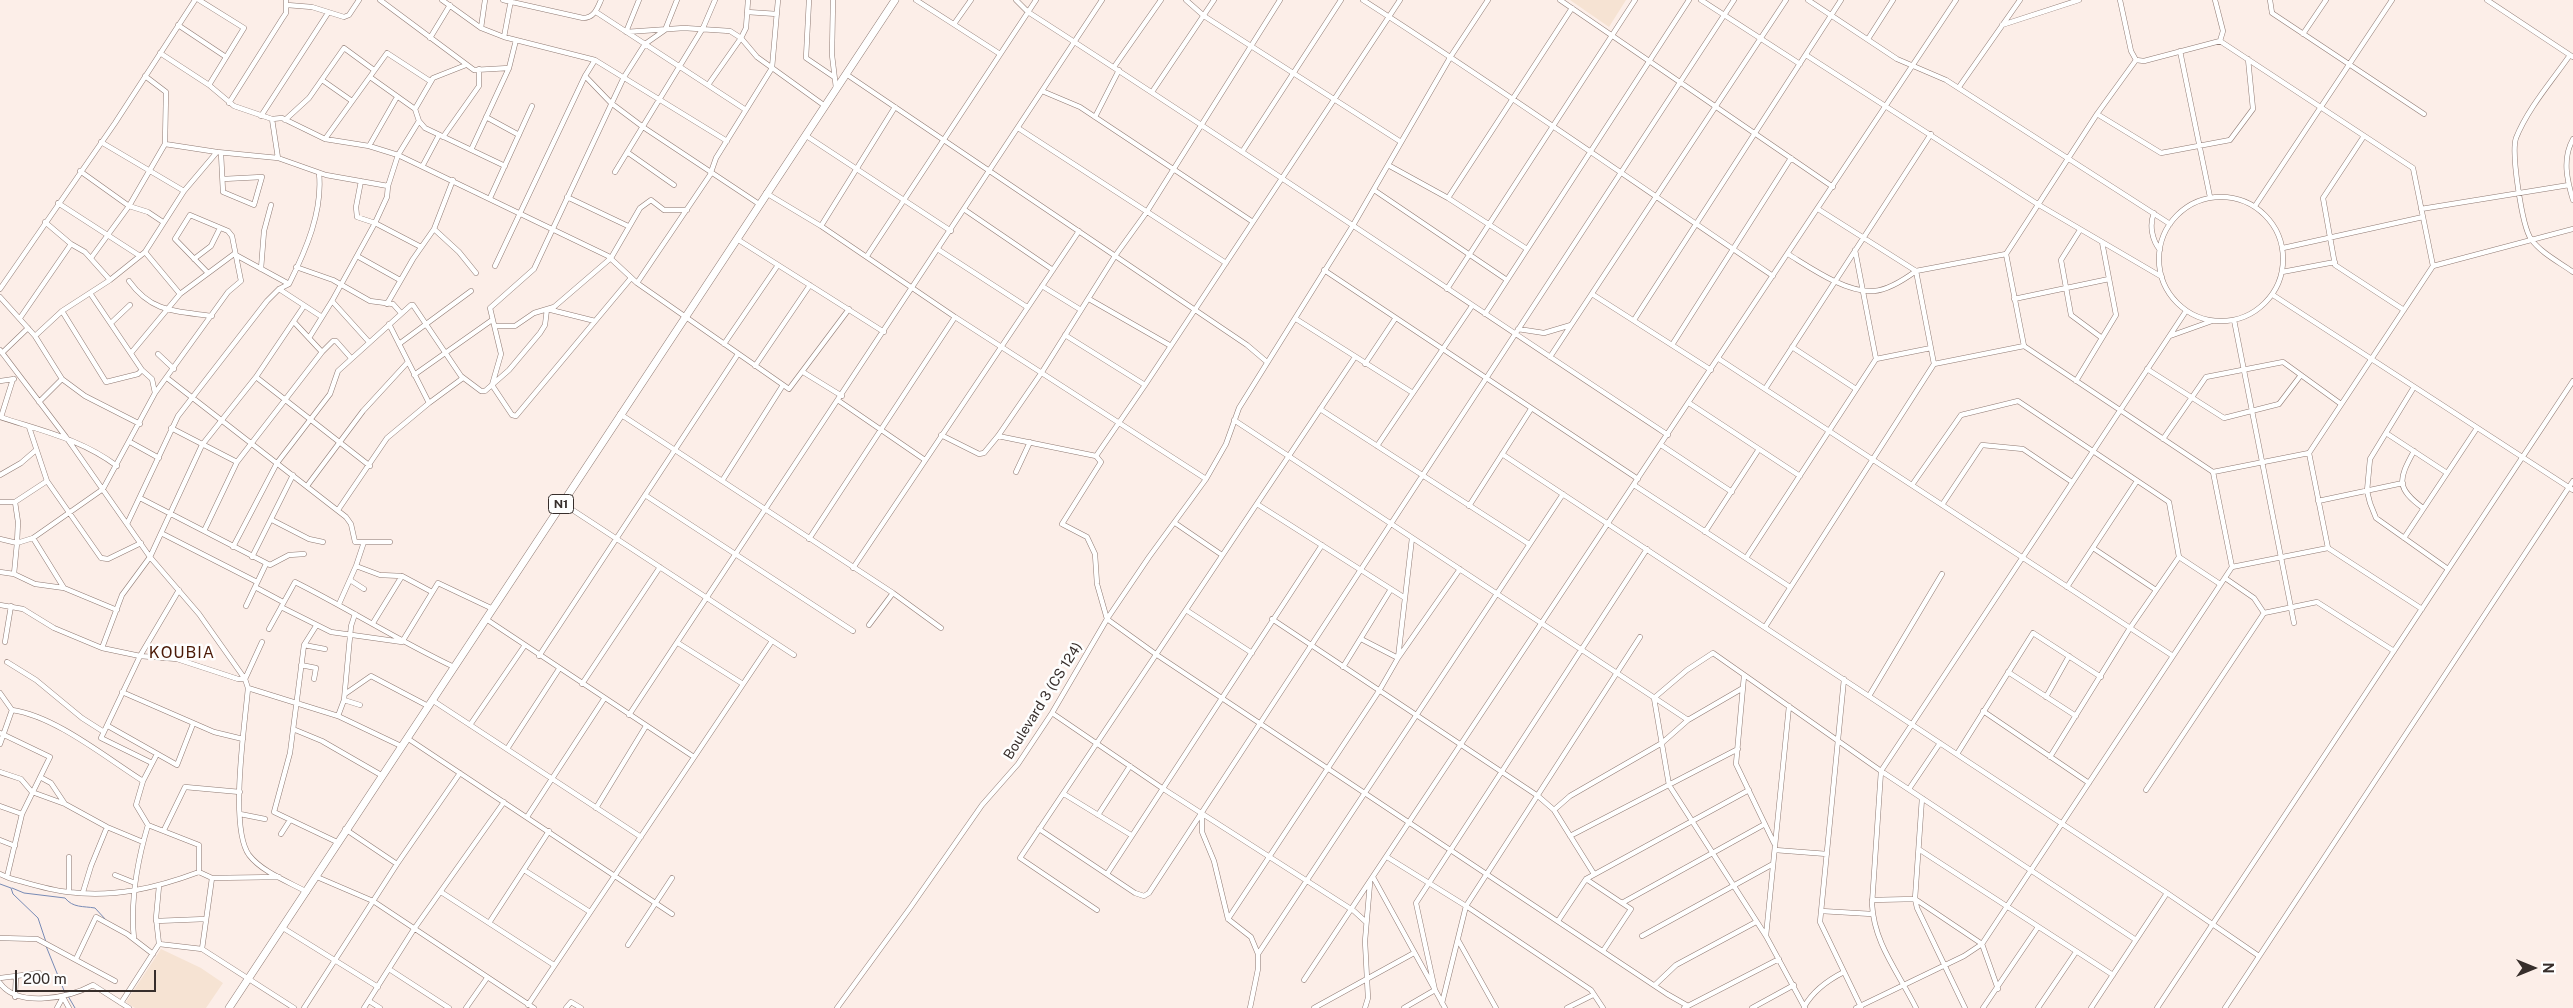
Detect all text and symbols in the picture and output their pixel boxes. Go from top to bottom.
road number: N1 [548,494,574,514]
street label: Boulevard 3 (CS 124) [1000,639,1086,763]
district label: KOUBIA [148,643,216,663]
north arrow [2508,943,2558,993]
scale bar [18,960,159,992]
text: N [2540,963,2556,973]
text: 200 m [23,970,67,987]

